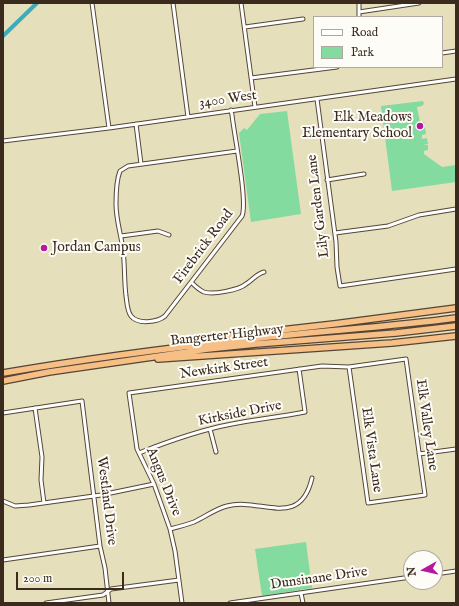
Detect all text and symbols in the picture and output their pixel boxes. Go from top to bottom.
legend [313,16,443,68]
text: Road [351,25,378,40]
text: Park [351,45,374,60]
street label: 3400 West [198,88,258,112]
place label: Elk Meadows Elementary School [302,110,412,142]
marker: Elk Meadows Elementary School [415,121,425,131]
street label: Lily Garden Lane [304,153,334,259]
street label: Firebrick Road [171,207,237,287]
place label: Jordan Campus [52,240,141,256]
marker: Jordan Campus [39,243,49,253]
street label: Bangerter Highway [169,322,285,350]
street label: Newkirk Street [179,354,269,384]
street label: Elk Valley Lane [411,378,441,472]
street label: Kirkside Drive [197,398,283,430]
street label: Elk Vista Lane [357,406,385,494]
street label: Angus Drive [142,445,184,519]
street label: Westland Drive [92,456,120,546]
north arrow [403,550,443,590]
scale bar [18,564,126,590]
street label: Dunsinane Drive [269,564,369,594]
text: N [405,566,420,577]
text: 200 m [23,571,52,586]

